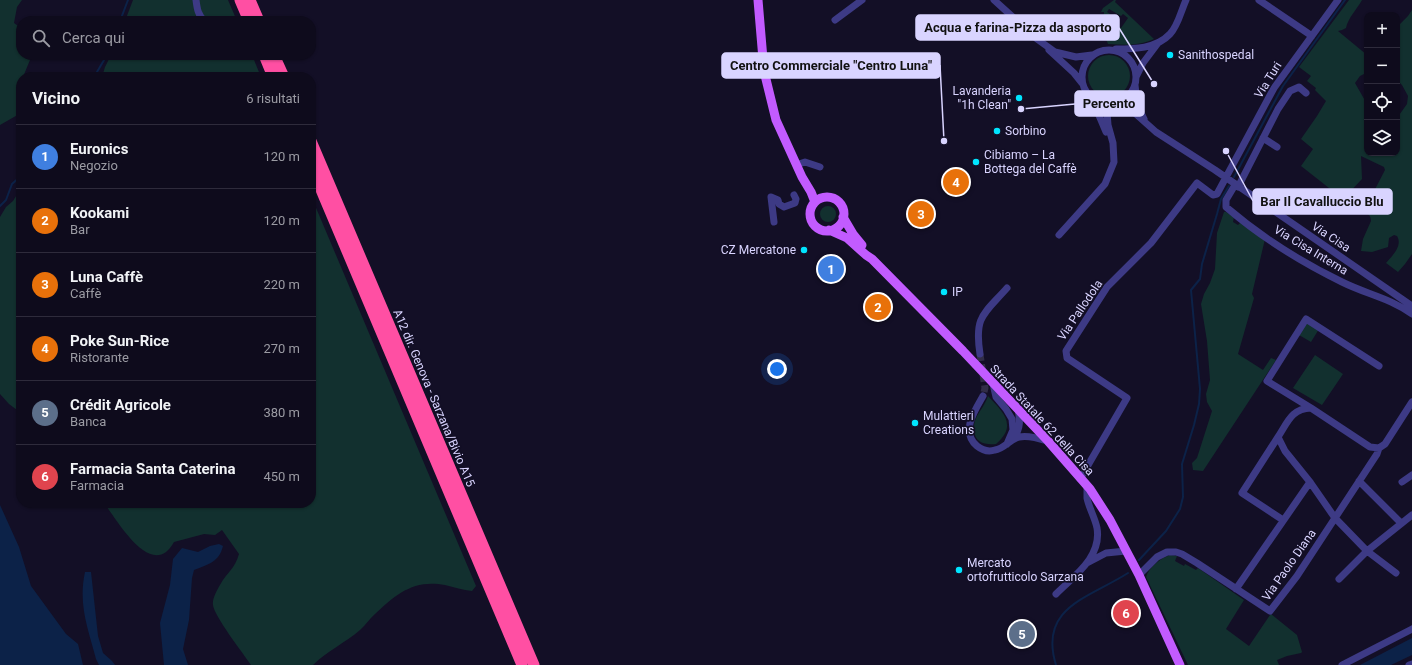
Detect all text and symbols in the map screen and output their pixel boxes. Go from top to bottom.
map controls [1364,12,1400,156]
button: + [1364,12,1400,48]
callout: Acqua e farina-Pizza da asporto [916,15,1119,40]
search box [16,16,316,60]
text: Acqua e farina-Pizza da asporto [924,20,1112,35]
icon: search [30,27,52,49]
text: Cerca qui [62,29,125,47]
place label: Sanithospedal [1178,48,1254,62]
button: − [1364,48,1400,84]
marker: Sanithospedal [1165,50,1175,60]
callout: Centro Commerciale "Centro Luna" [722,53,940,78]
text: Centro Commerciale "Centro Luna" [730,58,932,73]
street label: Via Turi [1251,59,1285,101]
place label: Lavanderia "1h Clean" [953,84,1011,112]
button: locate [1364,84,1400,120]
text: Vicino [32,88,80,108]
text: 6 risultati [246,91,300,106]
callout: Percento [1075,91,1144,116]
marker: Lavanderia "1h Clean" [1014,93,1024,103]
text: Percento [1083,96,1135,111]
button: layers [1364,120,1400,156]
place label: Sorbino [1005,124,1046,138]
marker: Sorbino [992,126,1002,136]
text: Euronics [70,140,128,158]
place label: Cibiamo – La Bottega del Caffè [984,148,1077,176]
text: 1 [41,149,49,164]
text: 120 m [263,149,300,164]
marker: Cibiamo – La Bottega del Caffè [971,157,981,167]
text: Negozio [70,158,118,173]
pin: 4 [943,167,969,197]
callout: Bar Il Cavalluccio Blu [1253,189,1392,214]
text: Bar Il Cavalluccio Blu [1260,194,1384,209]
pin: 3 [908,199,934,229]
text: Kookami [70,204,129,222]
text: 2 [41,213,49,228]
text: 120 m [263,213,300,228]
street label: Via Cisa [1309,219,1353,255]
text: Bar [70,222,90,237]
street label: Via Cisa Interna [1271,222,1351,278]
place label: CZ Mercatone [721,243,796,257]
marker: CZ Mercatone [799,245,809,255]
pin: 1 [818,254,844,284]
text: Luna Caffè [70,268,143,286]
text: 3 [41,277,49,292]
text: 220 m [263,277,300,292]
street label: Via Pallodola [1055,277,1105,343]
place label: IP [952,285,963,299]
text: Caffè [70,286,101,301]
marker: IP [939,287,949,297]
pin: 2 [865,292,891,322]
street label: A12 dir. Genova - Sarzana/Bivio A15 [390,307,478,489]
text: Poke Sun-Rice [70,332,169,350]
text: 4 [41,341,49,356]
text: 270 m [263,341,300,356]
text: Ristorante [70,350,129,365]
your location [767,359,787,379]
street label: Strada Statale 62 della Cisa [987,362,1097,478]
text: Crédit Agricole [70,396,171,414]
text: 5 [41,405,49,420]
text: 380 m [263,405,300,420]
place label: Mulattieri Creations [923,409,974,437]
text: Banca [70,414,106,429]
marker: Mulattieri Creations [910,418,920,428]
text: Farmacia Santa Caterina [70,460,235,478]
text: 6 [41,469,49,484]
text: 450 m [263,469,300,484]
text: Farmacia [70,478,124,493]
street label: Via Paolo Diana [1259,527,1319,603]
place label: Mercato ortofrutticolo Sarzana [967,556,1084,584]
marker: Mercato ortofrutticolo Sarzana [954,565,964,575]
pin: 6 [1113,598,1139,628]
pin: 5 [1009,619,1035,649]

